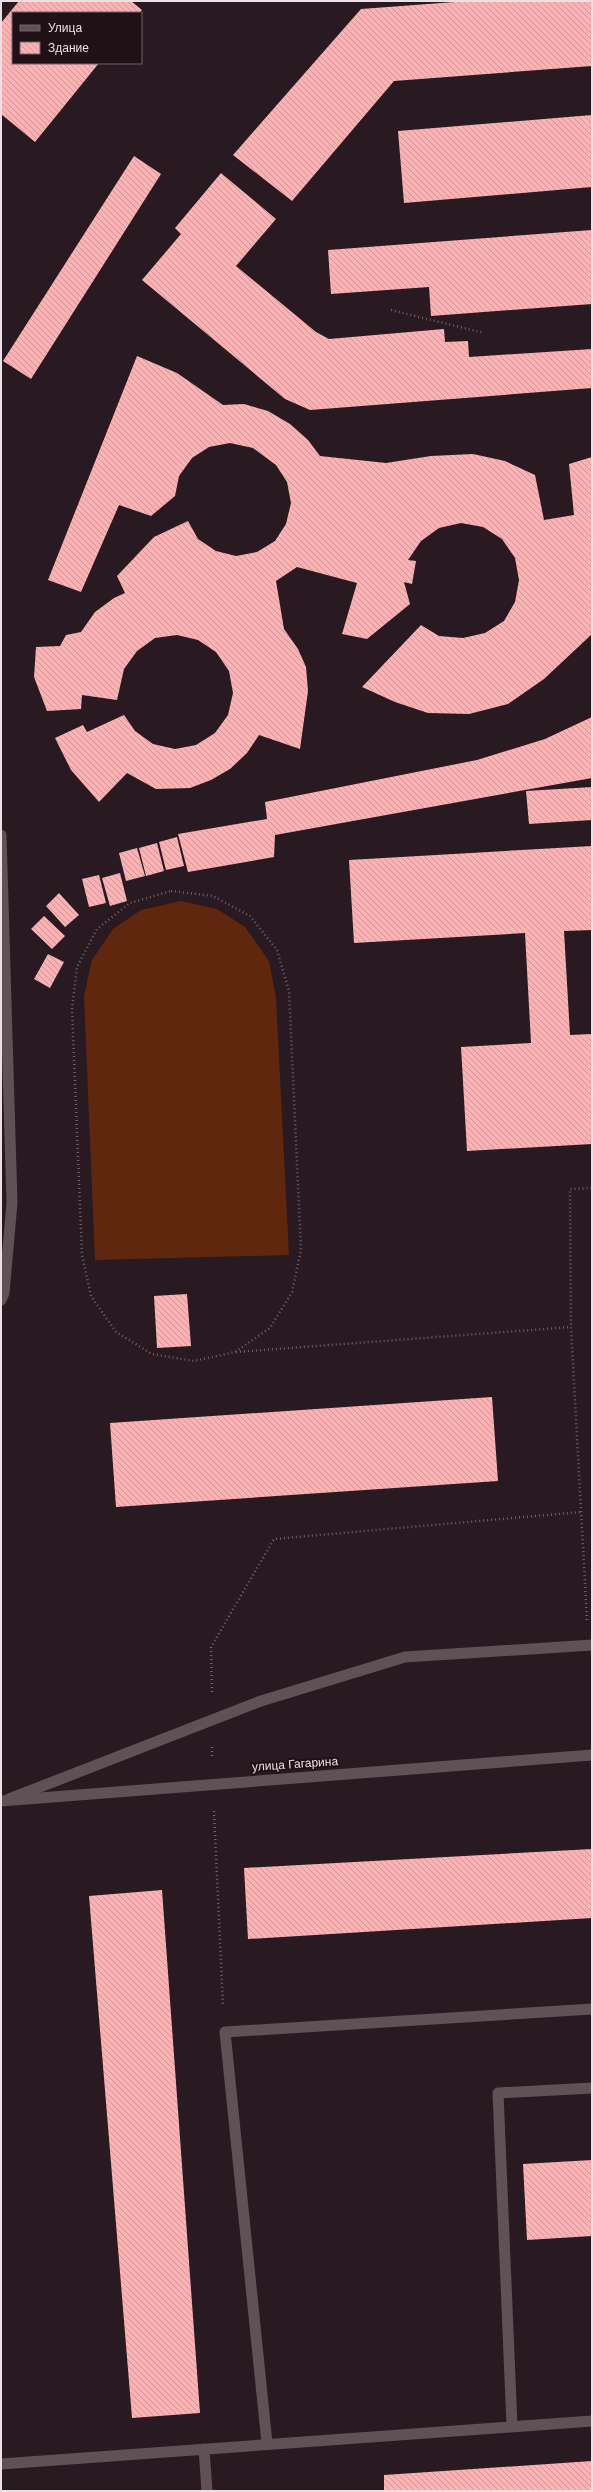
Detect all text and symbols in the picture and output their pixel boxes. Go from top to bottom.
legend [12,12,142,64]
text: Улица [48,21,82,35]
text: Здание [48,41,89,55]
street label: улица Гагарина [251,1754,339,1774]

